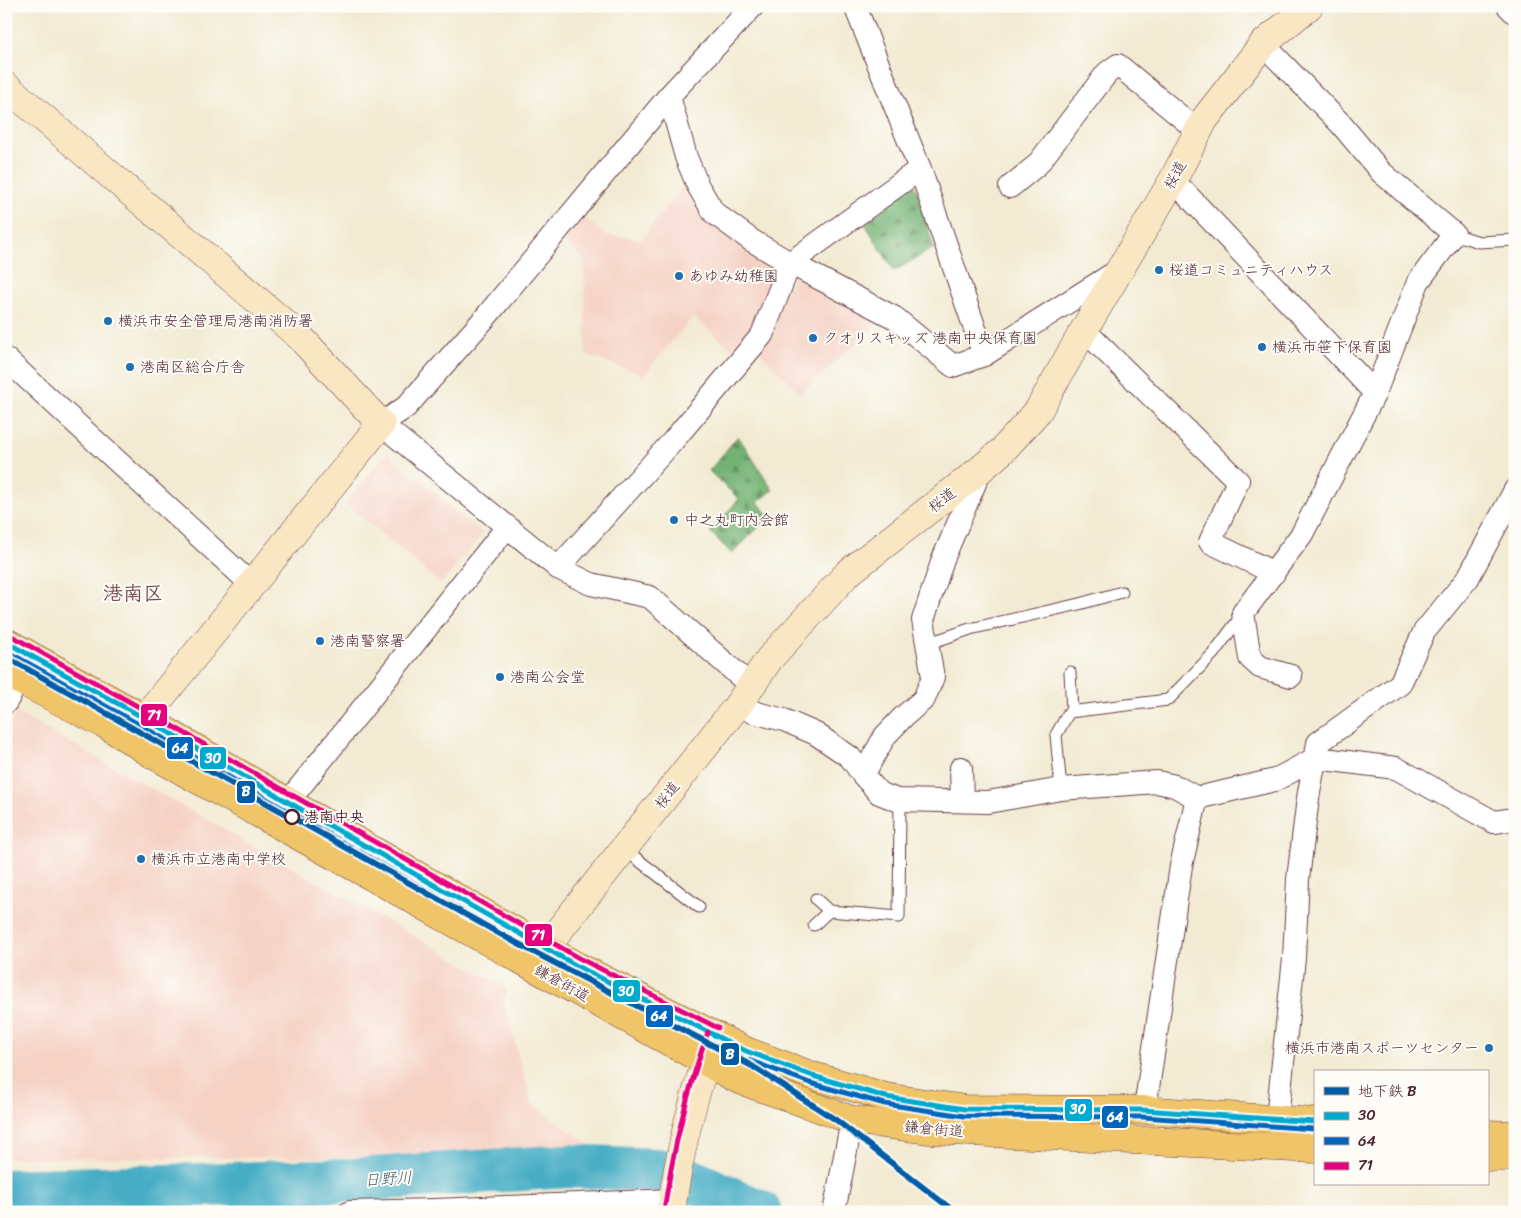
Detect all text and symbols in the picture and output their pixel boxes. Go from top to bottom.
street label: 桜道 [1156,156,1194,194]
place label: 桜道コミュニティハウス [1169,257,1333,283]
place label: あゆみ幼稚園 [689,263,779,289]
marker: 桜道コミュニティハウス [1153,264,1165,276]
marker: あゆみ幼稚園 [673,270,685,282]
place label: 横浜市安全管理局港南消防署 [118,308,313,334]
marker: 横浜市安全管理局港南消防署 [102,315,114,327]
place label: クオリスキッズ 港南中央保育園 [823,325,1037,351]
marker: クオリスキッズ 港南中央保育園 [807,332,819,344]
place label: 横浜市笹下保育園 [1272,334,1392,360]
marker: 横浜市笹下保育園 [1256,341,1268,353]
place label: 港南区総合庁舎 [140,354,245,380]
marker: 港南区総合庁舎 [124,361,136,373]
street label: 桜道 [922,481,962,519]
place label: 中之丸町内会館 [684,507,789,533]
marker: 中之丸町内会館 [668,514,680,526]
district label: 港南区 [103,576,163,611]
place label: 港南警察署 [330,628,405,654]
marker: 港南警察署 [314,635,326,647]
place label: 港南公会堂 [510,664,585,690]
marker: 港南公会堂 [494,671,506,683]
line badge: 71 [140,703,168,727]
text: 71 [147,703,161,728]
line badge: 64 [166,736,194,760]
text: 64 [171,736,189,761]
line badge: 30 [199,746,227,770]
text: 30 [204,746,221,771]
street label: 桜道 [648,775,686,815]
text: B [242,779,251,804]
line badge: B [236,780,256,804]
place label: 港南中央 [304,804,364,830]
marker: 港南中央 [284,809,300,825]
place label: 横浜市立港南中学校 [151,846,286,872]
marker: 横浜市立港南中学校 [135,853,147,865]
line badge: 71 [524,923,553,947]
text: 71 [531,923,545,948]
street label: 鎌倉街道 [529,957,595,1009]
line badge: 30 [612,979,641,1003]
text: 30 [617,979,634,1004]
line badge: 64 [645,1004,674,1028]
text: 64 [650,1004,668,1029]
place label: 横浜市港南スポーツセンター [1285,1035,1479,1061]
line badge: B [720,1042,740,1066]
text: B [726,1042,735,1067]
marker: 横浜市港南スポーツセンター [1483,1042,1495,1054]
legend [1314,1070,1488,1186]
text: 地下鉄 B [1358,1078,1417,1104]
text: 30 [1069,1097,1086,1122]
line badge: 30 [1064,1098,1093,1122]
text: 30 [1358,1102,1376,1128]
line badge: 64 [1101,1105,1129,1129]
text: 64 [1106,1105,1124,1130]
street label: 鎌倉街道 [903,1113,965,1145]
text: 64 [1358,1128,1376,1154]
text: 71 [1358,1152,1373,1178]
water label: 日野川 [363,1162,413,1195]

